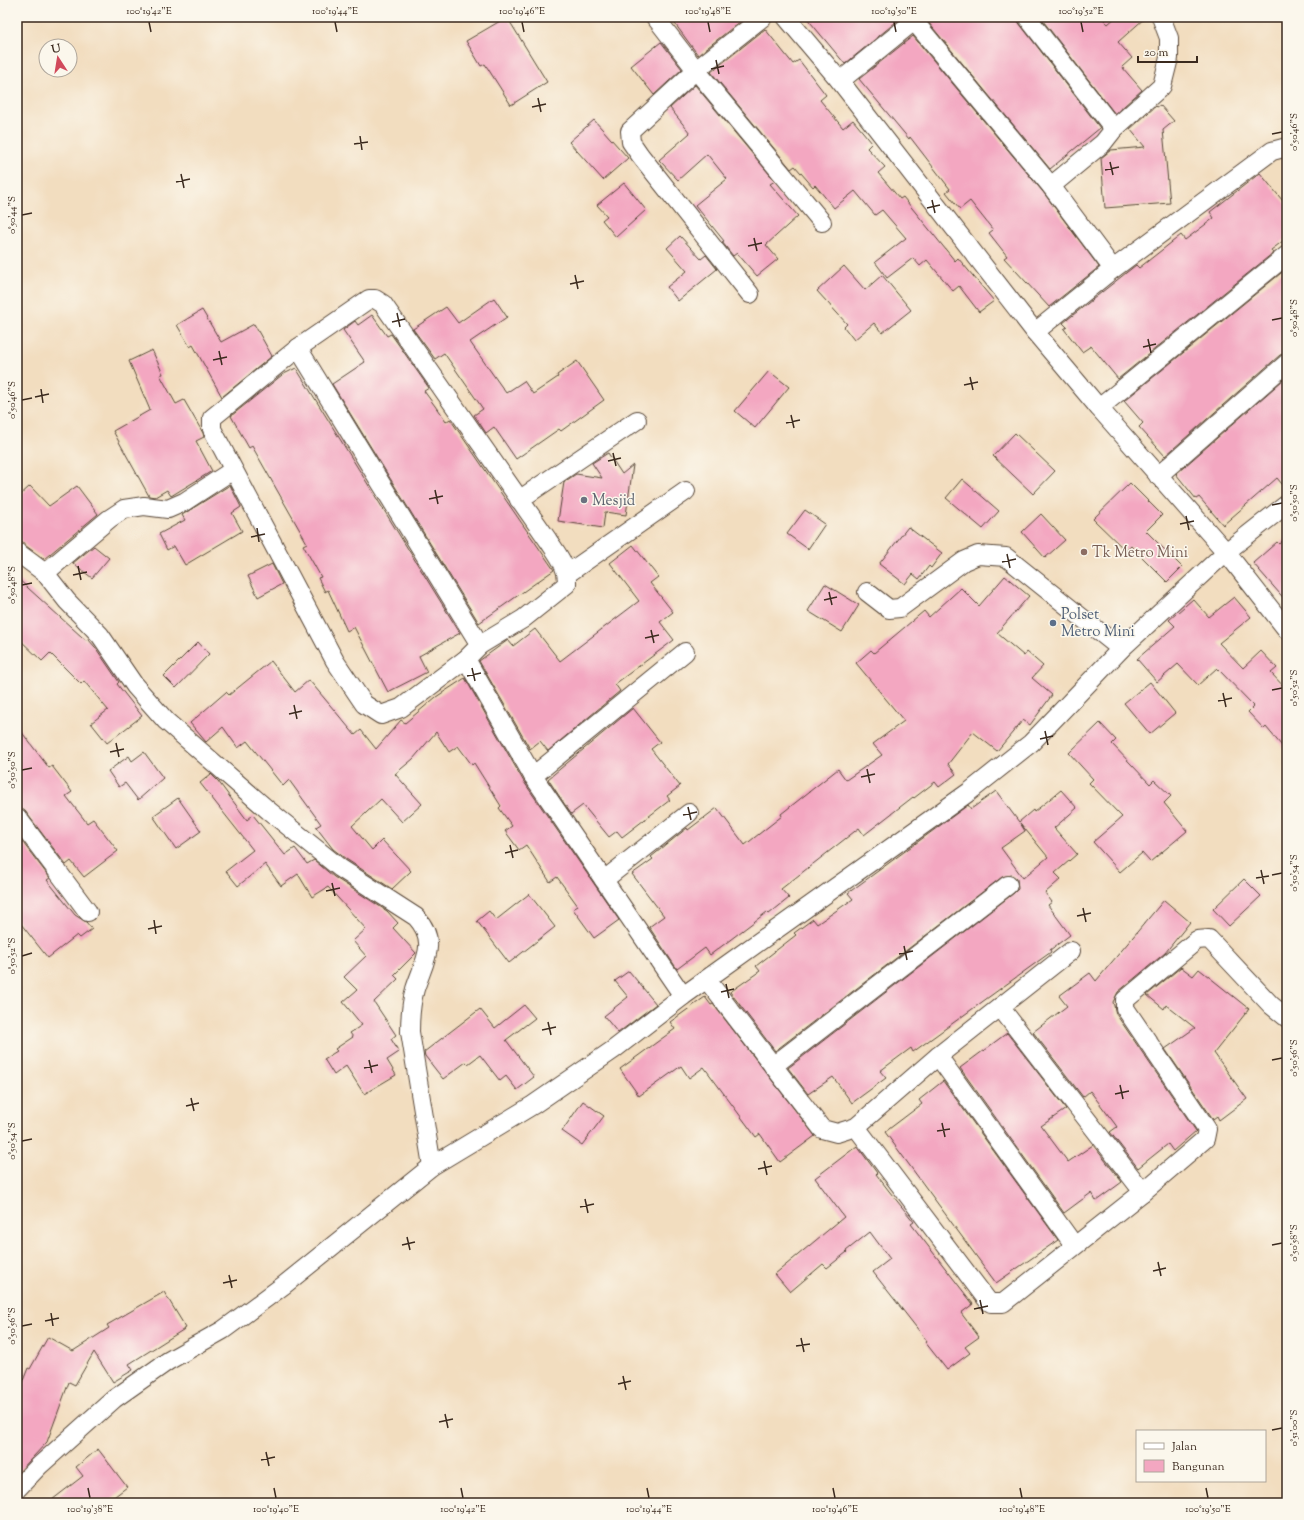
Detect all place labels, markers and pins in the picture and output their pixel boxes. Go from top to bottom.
place label: Mesjid [592,491,636,512]
marker: Mesjid [579,495,589,505]
place label: Tk Metro Mini [1092,543,1188,564]
marker: Tk Metro Mini [1079,547,1089,557]
place label: Polset Metro Mini [1061,605,1135,643]
marker: Polset Metro Mini [1048,618,1058,628]

